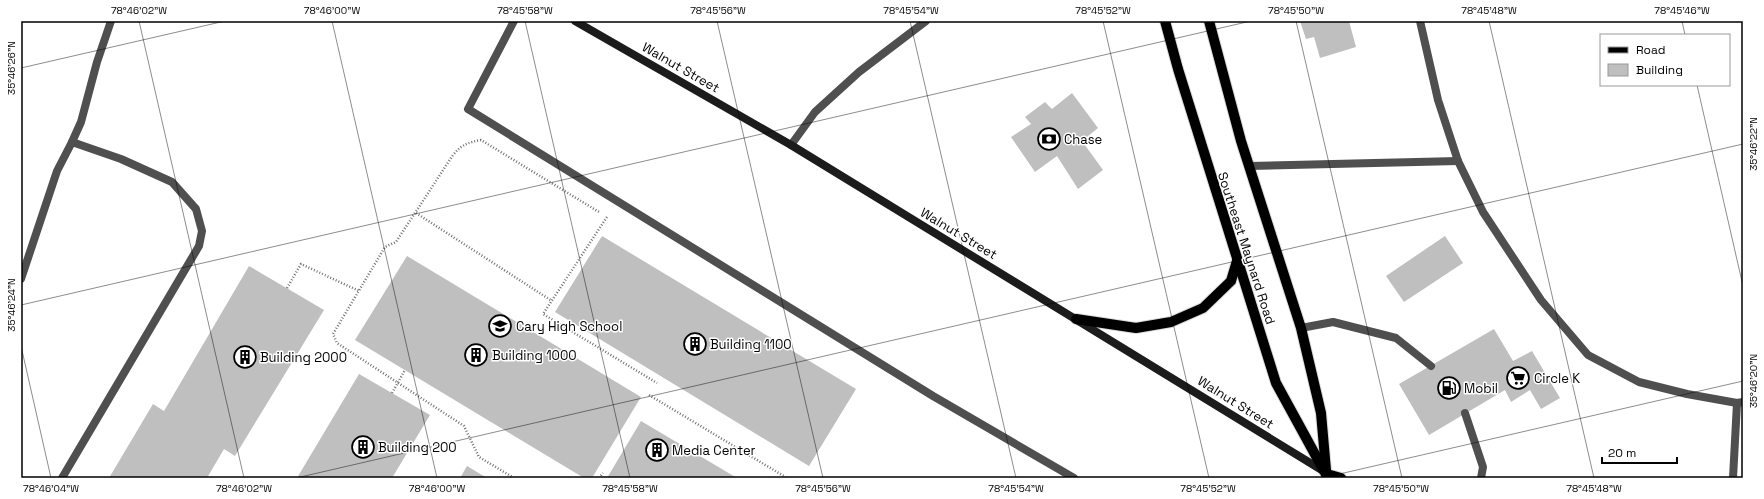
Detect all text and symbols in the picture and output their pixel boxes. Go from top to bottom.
text: 78°46'02"W [111,4,167,17]
text: 78°46'00"W [304,4,360,17]
text: 78°45'58"W [497,4,553,17]
text: 78°45'56"W [690,4,746,17]
text: 78°45'54"W [883,4,939,17]
text: 78°45'52"W [1075,4,1131,17]
text: 78°45'50"W [1268,4,1324,17]
text: 78°45'48"W [1461,4,1517,17]
text: 78°45'46"W [1654,4,1710,17]
legend [1600,34,1730,86]
street label: Walnut Street [639,38,723,96]
text: 35°46'26"N [5,41,18,95]
text: Road [1636,42,1665,58]
text: Building [1636,62,1683,78]
text: 35°46'22"N [1747,117,1760,171]
bank icon: Chase [1036,126,1062,152]
place label: Chase [1064,131,1102,148]
street label: Southeast Maynard Road [1214,170,1279,327]
street label: Walnut Street [917,204,1000,263]
text: 35°46'24"N [5,278,18,332]
school or university icon: Cary High School [487,313,513,339]
place label: Cary High School [516,318,622,335]
building icon: Building 1100 [682,331,708,357]
place label: Building 1100 [710,336,792,353]
building icon: Building 1000 [463,342,489,368]
building icon: Building 2000 [232,344,258,370]
place label: Building 1000 [492,347,577,364]
place label: Building 2000 [260,349,347,366]
text: 35°46'20"N [1747,354,1760,408]
supermarket icon: Circle K [1505,365,1531,391]
place label: Circle K [1534,370,1580,387]
street label: Walnut Street [1194,372,1277,433]
fuel station icon: Mobil [1436,375,1462,401]
place label: Mobil [1464,380,1498,397]
building icon: Building 200 [350,434,376,460]
building icon: Media Center [644,437,670,463]
place label: Building 200 [378,439,457,456]
scale bar [1602,439,1677,465]
place label: Media Center [672,442,756,459]
text: 20 m [1608,445,1636,461]
text: 78°46'04"W [23,482,79,495]
text: 78°46'02"W [216,482,272,495]
text: 78°46'00"W [409,482,465,495]
text: 78°45'58"W [602,482,658,495]
text: 78°45'56"W [795,482,851,495]
text: 78°45'54"W [988,482,1044,495]
text: 78°45'52"W [1180,482,1236,495]
text: 78°45'50"W [1373,482,1429,495]
text: 78°45'48"W [1566,482,1622,495]

